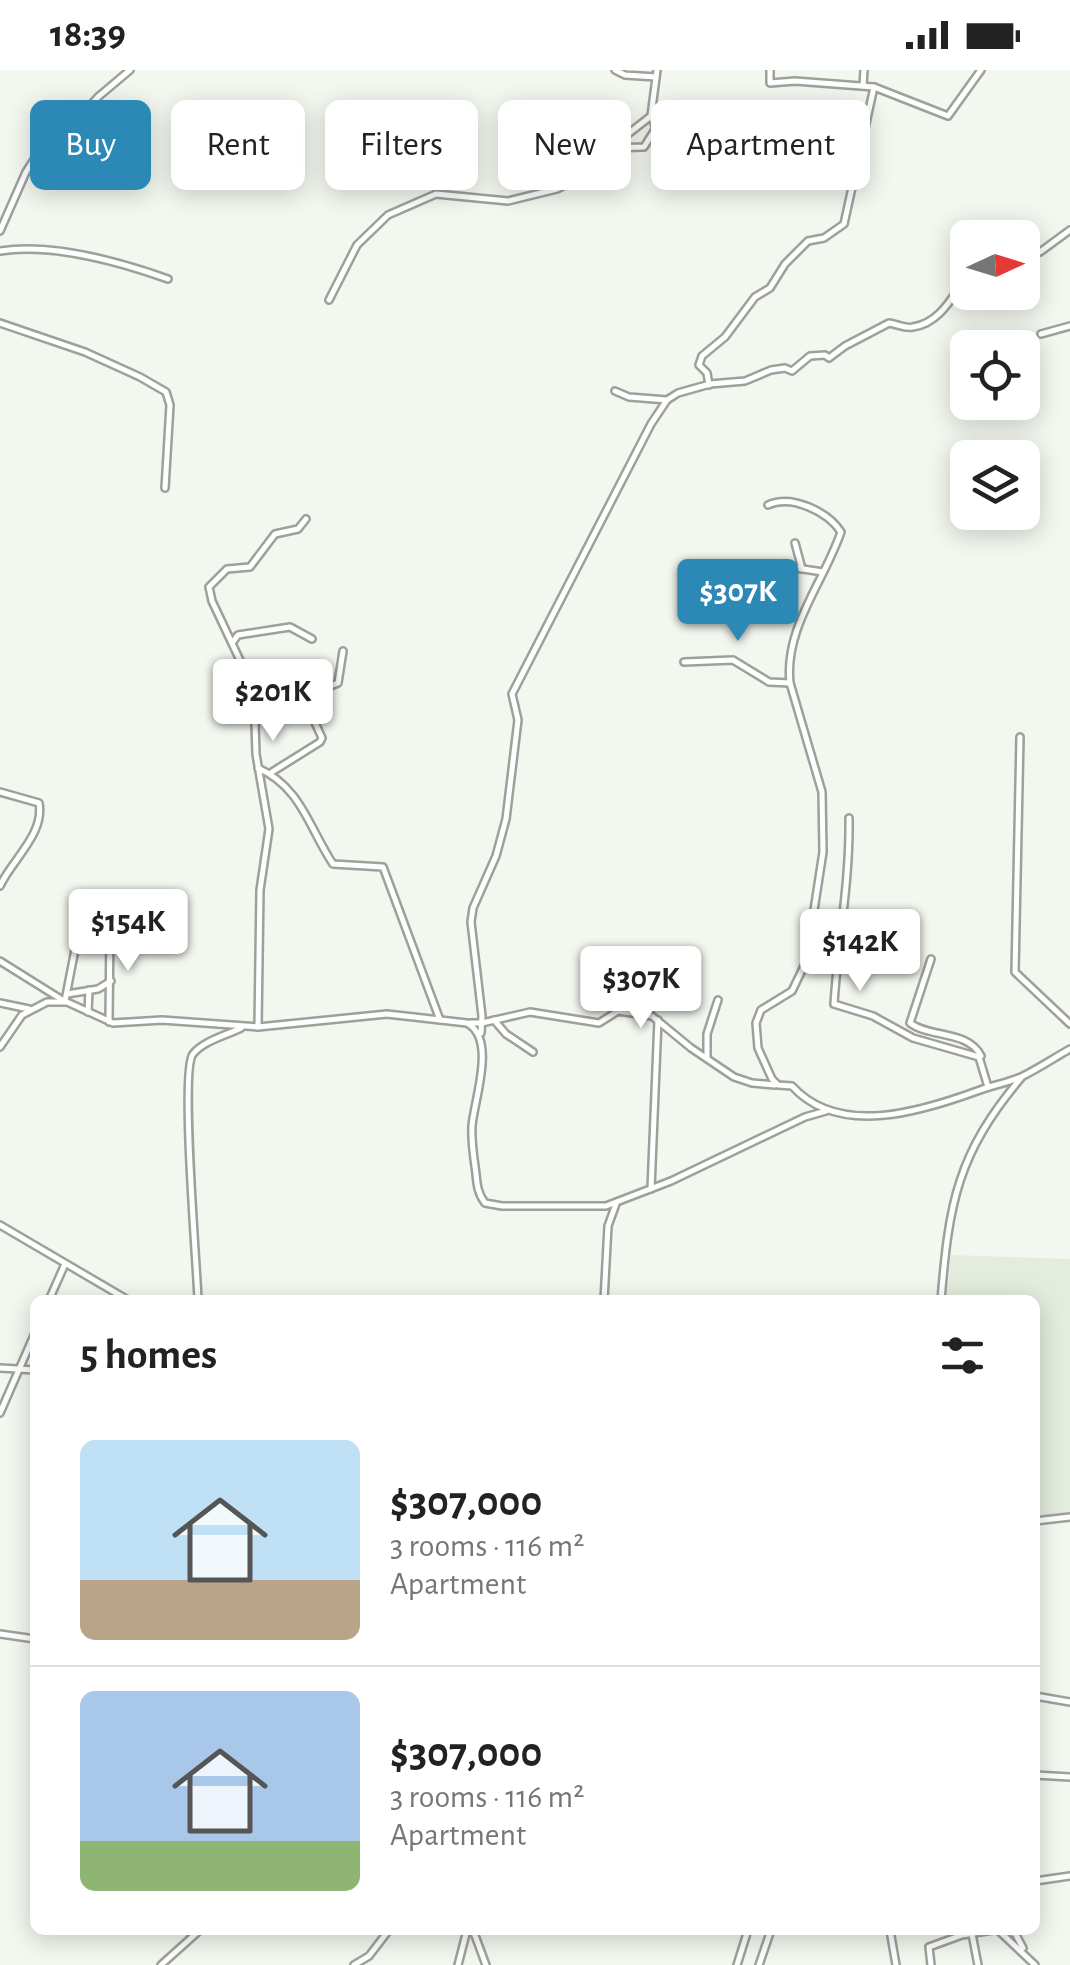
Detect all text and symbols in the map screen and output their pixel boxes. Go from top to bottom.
text: 18:39 [50,16,126,54]
chip: Buy [30,100,151,190]
chip: Rent [171,100,305,190]
chip: Filters [325,100,478,190]
chip: New [498,100,631,190]
chip: Apartment [651,100,870,190]
north arrow [950,220,1040,310]
map controls [950,220,1040,530]
button: locate [950,330,1040,420]
button: layers [950,440,1040,530]
pin: $307K [668,559,808,644]
text: $307K [699,575,777,607]
pin: $201K [203,659,343,744]
text: $201K [235,675,311,707]
pin: $154K [58,889,198,974]
text: $154K [91,905,165,937]
pin: $142K [790,909,930,994]
text: $142K [822,925,898,957]
pin: $307K [571,946,711,1031]
text: $307K [602,962,680,994]
icon: filters [935,1328,990,1383]
text: 5 homes [80,1334,217,1376]
icon: home [160,1480,280,1600]
text: $307,000 [390,1481,542,1523]
text: 3 rooms · 116 m² [390,1530,584,1562]
text: Apartment [390,1568,526,1600]
icon: home [160,1731,280,1851]
text: $307,000 [390,1732,542,1774]
text: 3 rooms · 116 m² [390,1781,584,1813]
text: Apartment [390,1819,526,1851]

